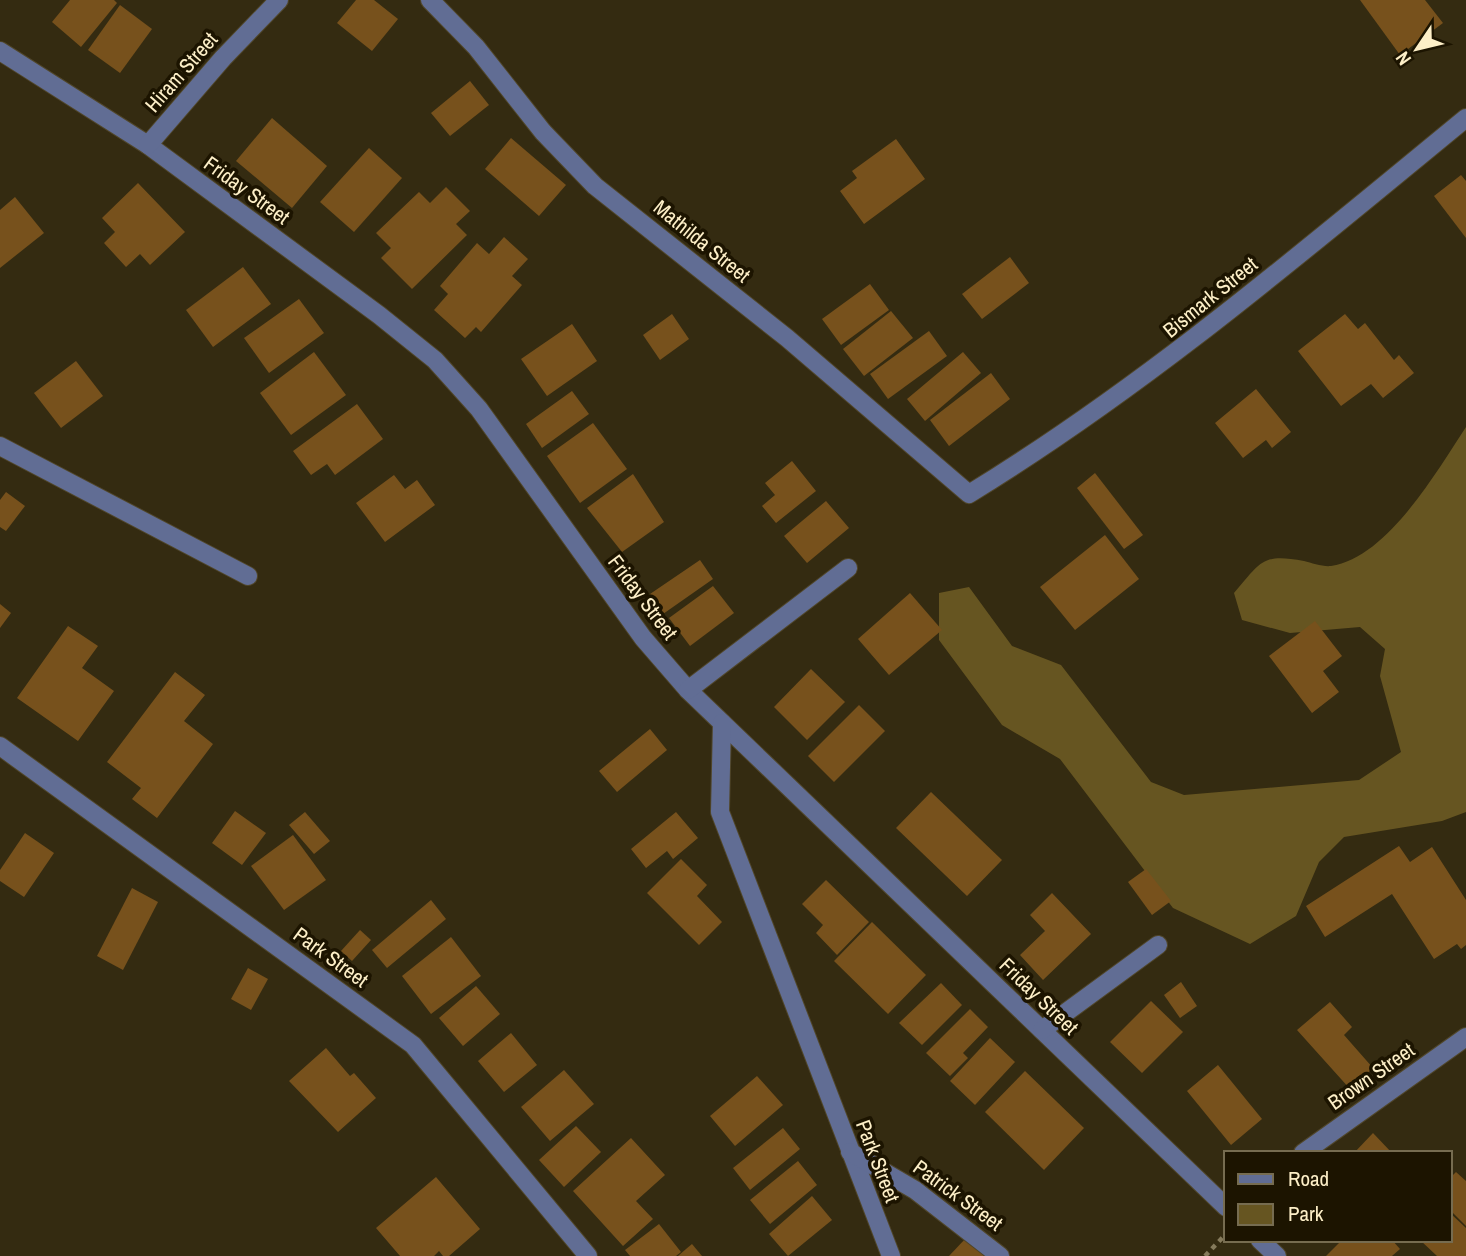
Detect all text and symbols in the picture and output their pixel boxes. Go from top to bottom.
north arrow [1382,14,1452,84]
street label: Hiram Street [138,25,224,118]
text: N [1389,47,1417,71]
street label: Friday Street [198,149,296,231]
street label: Mathilda Street [647,193,757,289]
street label: Bismark Street [1157,250,1264,344]
street label: Friday Street [601,549,685,646]
street label: Park Street [288,920,375,994]
street label: Friday Street [993,951,1085,1041]
street label: Brown Street [1322,1035,1420,1116]
street label: Park Street [849,1116,907,1207]
legend [1224,1151,1452,1242]
street label: Patrick Street [907,1153,1009,1238]
text: Road [1288,1164,1329,1193]
text: Park [1288,1199,1324,1228]

